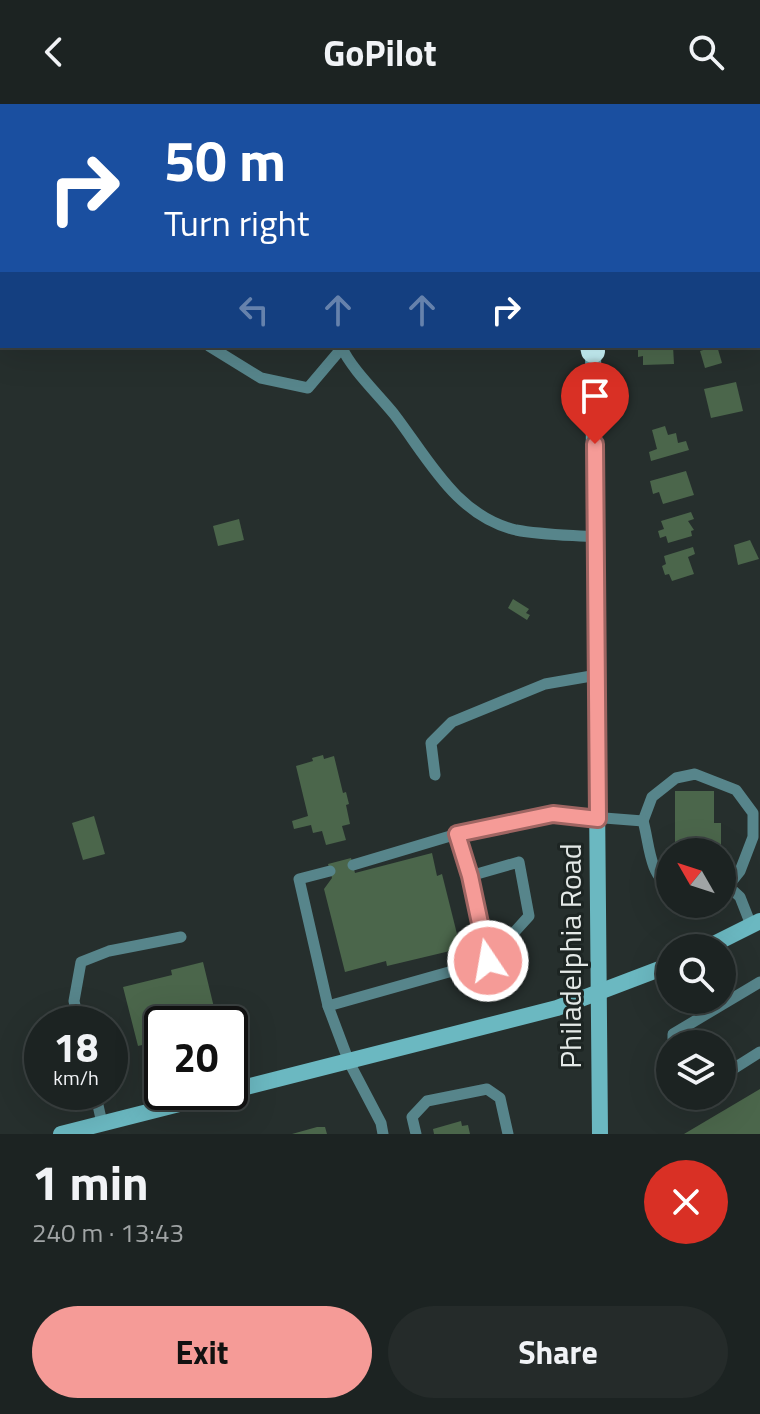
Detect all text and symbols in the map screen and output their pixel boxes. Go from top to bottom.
text: GoPilot [323,25,437,80]
icon: back [32,30,76,74]
icon: search [684,30,728,74]
text: 50 m [164,118,286,203]
icon: right [32,136,136,240]
text: Turn right [164,195,309,250]
icon: left [232,288,276,332]
icon: ahead [316,288,360,332]
icon: ahead [400,288,444,332]
icon: right [484,288,528,332]
pin [561,362,629,444]
icon: arrive [573,374,617,418]
north arrow [656,838,736,918]
map controls [656,838,736,1110]
street label: Philadelphia Road [547,843,593,1069]
position arrow [446,919,530,1003]
button: search [656,934,736,1014]
speed limit sign: 20 [144,1006,248,1110]
text: 18 [54,1017,98,1078]
button: layers [656,1030,736,1110]
text: km/h [53,1062,99,1093]
text: 1 min [32,1146,149,1219]
button: close [644,1160,728,1244]
text: 240 m · 13:43 [32,1213,184,1252]
button: Exit [32,1306,372,1398]
button: Share [388,1306,728,1398]

